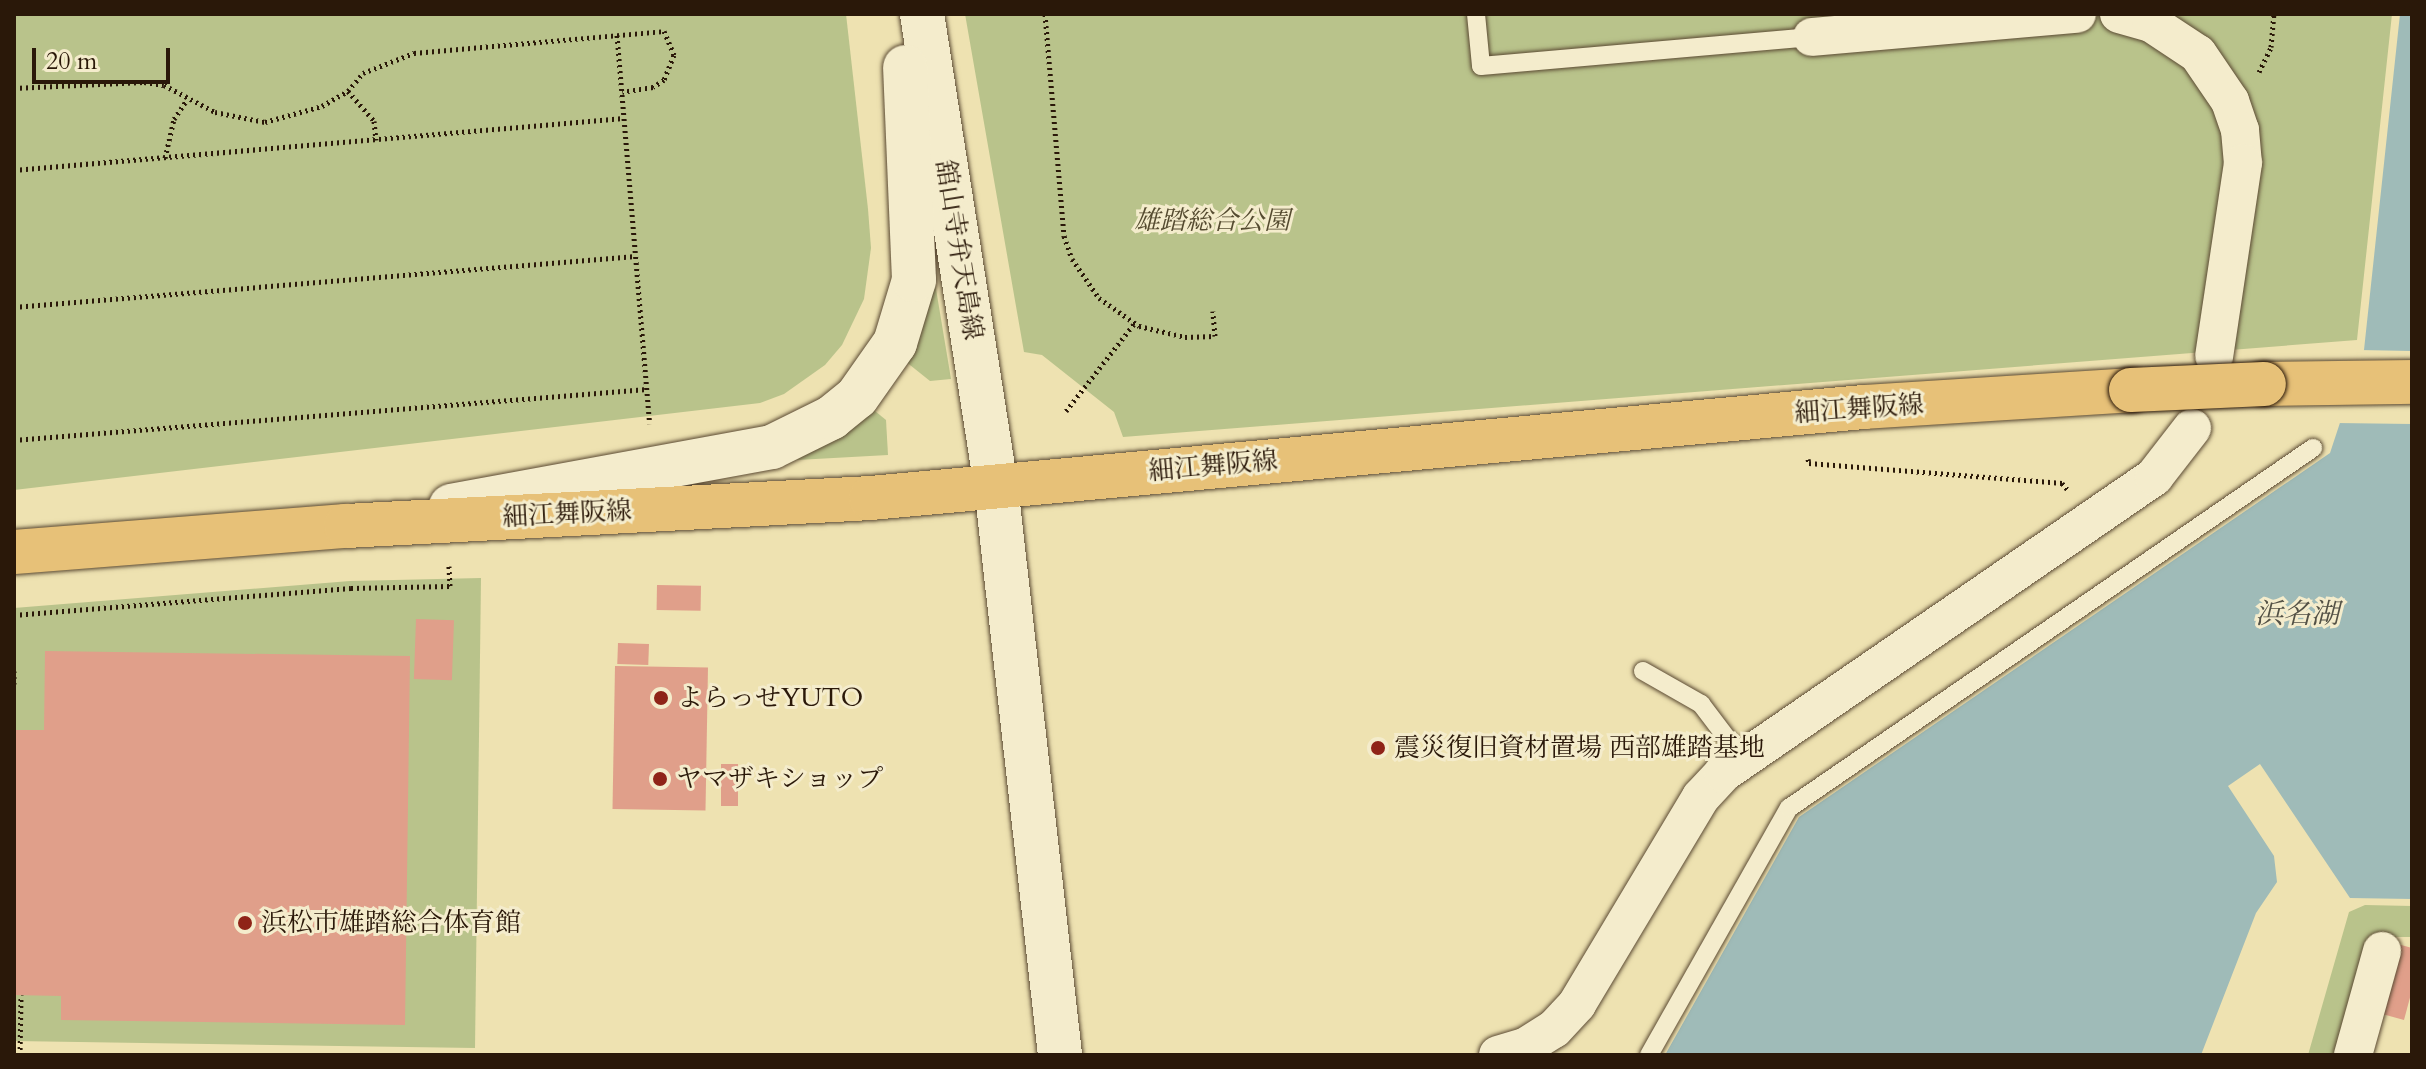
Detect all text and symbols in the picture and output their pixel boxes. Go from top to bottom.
scale bar [36,32,174,82]
text: 20 m [46,45,97,78]
street label: 舘山寺弁天島線 [929,158,989,342]
park label: 雄踏総合公園 [1134,205,1290,237]
street label: 細江舞阪線 [1793,389,1925,429]
street label: 細江舞阪線 [1147,445,1279,487]
street label: 細江舞阪線 [501,495,633,533]
water label: 浜名湖 [2255,597,2339,631]
place label: よらっせYUTO [677,682,863,714]
marker: よらっせYUTO [652,689,670,707]
place label: 震災復旧資材置場 西部雄踏基地 [1394,732,1765,764]
marker: 震災復旧資材置場 西部雄踏基地 [1369,739,1387,757]
place label: ヤマザキショップ [676,763,884,795]
marker: ヤマザキショップ [651,770,669,788]
place label: 浜松市雄踏総合体育館 [261,907,521,939]
marker: 浜松市雄踏総合体育館 [236,914,254,932]

